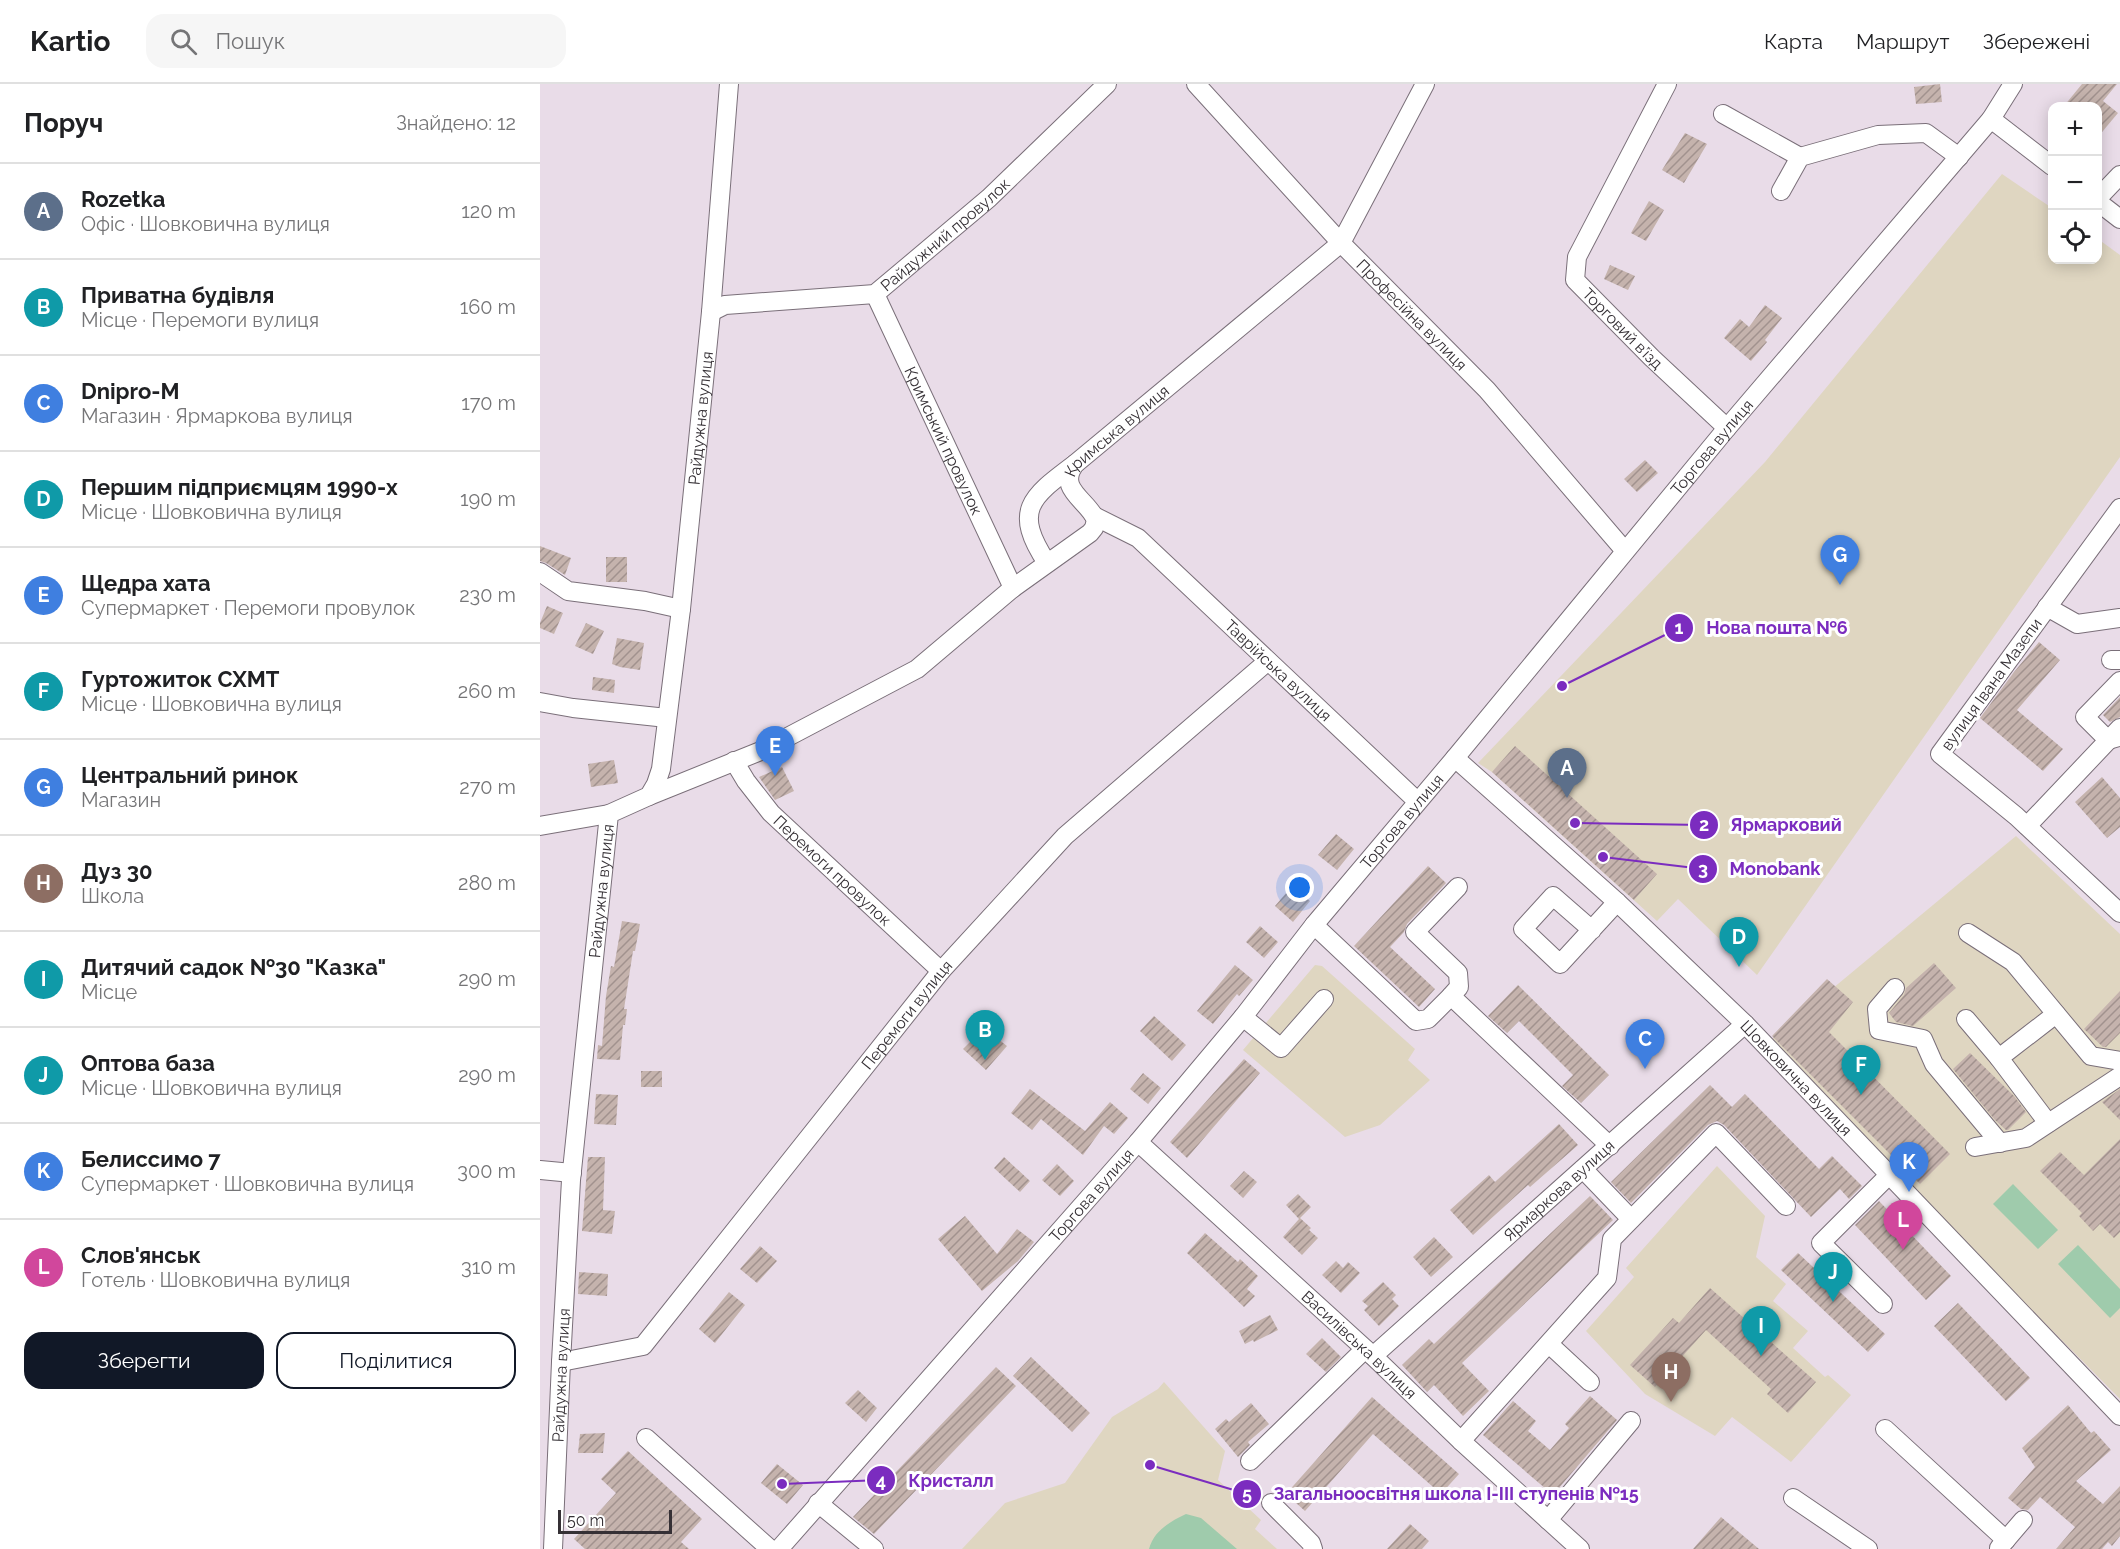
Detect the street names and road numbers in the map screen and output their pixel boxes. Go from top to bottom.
street label: Райдужний провулок [877,174,1014,295]
street label: Професійна вулиця [1353,255,1471,374]
street label: Торговий в’їзд [1578,284,1666,373]
street label: Райдужна вулиця [685,350,717,486]
street label: Кримський провулок [900,364,986,518]
street label: Кримська вулиця [1061,381,1173,480]
street label: Торгова вулиця [1667,396,1757,499]
street label: вулиця Івана Мазепи [1937,614,2046,754]
street label: Таврійська вулиця [1221,616,1335,725]
street label: Торгова вулиця [1357,770,1447,873]
street label: Перемоги провулок [769,811,895,930]
street label: Райдужна вулиця [585,823,618,959]
street label: Перемоги вулиця [858,956,956,1073]
street label: Шовковична вулиця [1736,1016,1856,1140]
street label: Ярмаркова вулиця [1500,1136,1618,1245]
street label: Торгова вулиця [1045,1145,1138,1246]
street label: Василівська вулиця [1298,1287,1420,1403]
street label: Райдужна вулиця [549,1308,574,1443]

